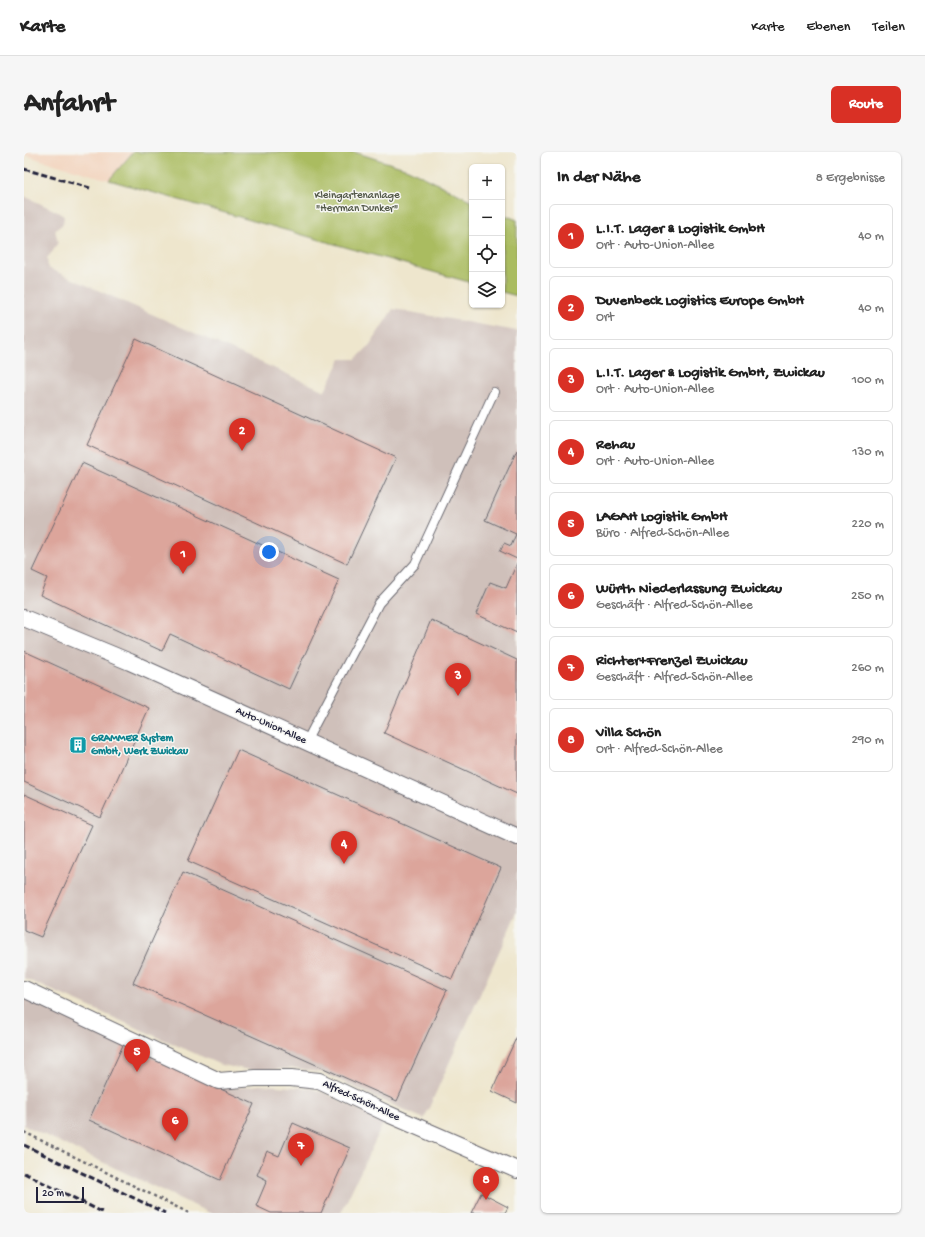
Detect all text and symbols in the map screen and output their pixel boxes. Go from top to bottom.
text: Karte [20,16,65,39]
text: Karte [751,19,785,36]
text: Ebenen [807,19,850,36]
text: Teilen [872,19,905,36]
button: Route [831,86,901,123]
text: Anfahrt [24,88,114,121]
map controls [469,164,505,308]
button: + [469,164,505,200]
text: In der Nähe [557,168,640,188]
text: 8 Ergebnisse [816,171,885,186]
park label: Kleingartenanlage "Herrman Dunker" [314,190,400,215]
button: − [469,200,505,236]
text: L.I.T. Lager & Logistik GmbH [596,220,765,238]
text: 1 [568,229,574,244]
text: 40 m [858,229,884,244]
button: locate [469,236,505,272]
text: Ort · Auto-Union-Allee [596,238,714,253]
button: layers [469,272,505,308]
text: Duvenbeck Logistics Europe GmbH [596,292,804,310]
text: 2 [568,301,574,316]
text: 40 m [858,301,884,316]
text: Ort [596,310,614,325]
text: L.I.T. Lager & Logistik GmbH, Zwickau [596,364,825,382]
text: 3 [568,373,574,388]
text: 100 m [852,373,884,388]
text: Ort · Auto-Union-Allee [596,382,714,397]
pin: 2 [229,418,255,451]
text: Rehau [596,436,635,454]
text: 4 [568,445,574,460]
text: 130 m [852,445,884,460]
text: Ort · Auto-Union-Allee [596,454,714,469]
text: LAGAH Logistik GmbH [596,508,728,526]
text: 5 [568,517,574,532]
text: 220 m [852,517,884,532]
text: Büro · Alfred-Schön-Allee [596,526,729,541]
pin: 1 [170,541,196,574]
your location [259,542,279,562]
text: Würth Niederlassung Zwickau [596,580,782,598]
text: 6 [568,589,574,604]
text: 250 m [851,589,884,604]
text: Geschäft · Alfred-Schön-Allee [596,598,753,613]
text: Richter+Frenzel Zwickau [596,652,748,670]
text: 7 [568,661,574,676]
text: 260 m [851,661,884,676]
pin: 3 [445,663,471,696]
text: Geschäft · Alfred-Schön-Allee [596,670,753,685]
street label: Auto-Union-Allee [234,705,309,747]
text: Villa Schön [596,724,661,742]
place label: GRAMMER System GmbH, Werk Zwickau [91,732,189,758]
text: 8 [567,733,575,748]
text: 290 m [851,733,884,748]
building icon: GRAMMER System GmbH, Werk Zwickau [68,735,88,755]
text: Ort · Alfred-Schön-Allee [596,742,723,757]
pin: 4 [331,831,357,864]
pin: 5 [124,1039,150,1072]
street label: Alfred-Schön-Allee [321,1077,402,1124]
pin: 6 [162,1108,188,1141]
pin: 7 [288,1133,314,1166]
pin: 8 [473,1167,499,1200]
scale bar [36,1185,84,1204]
text: 20 m [42,1188,64,1200]

